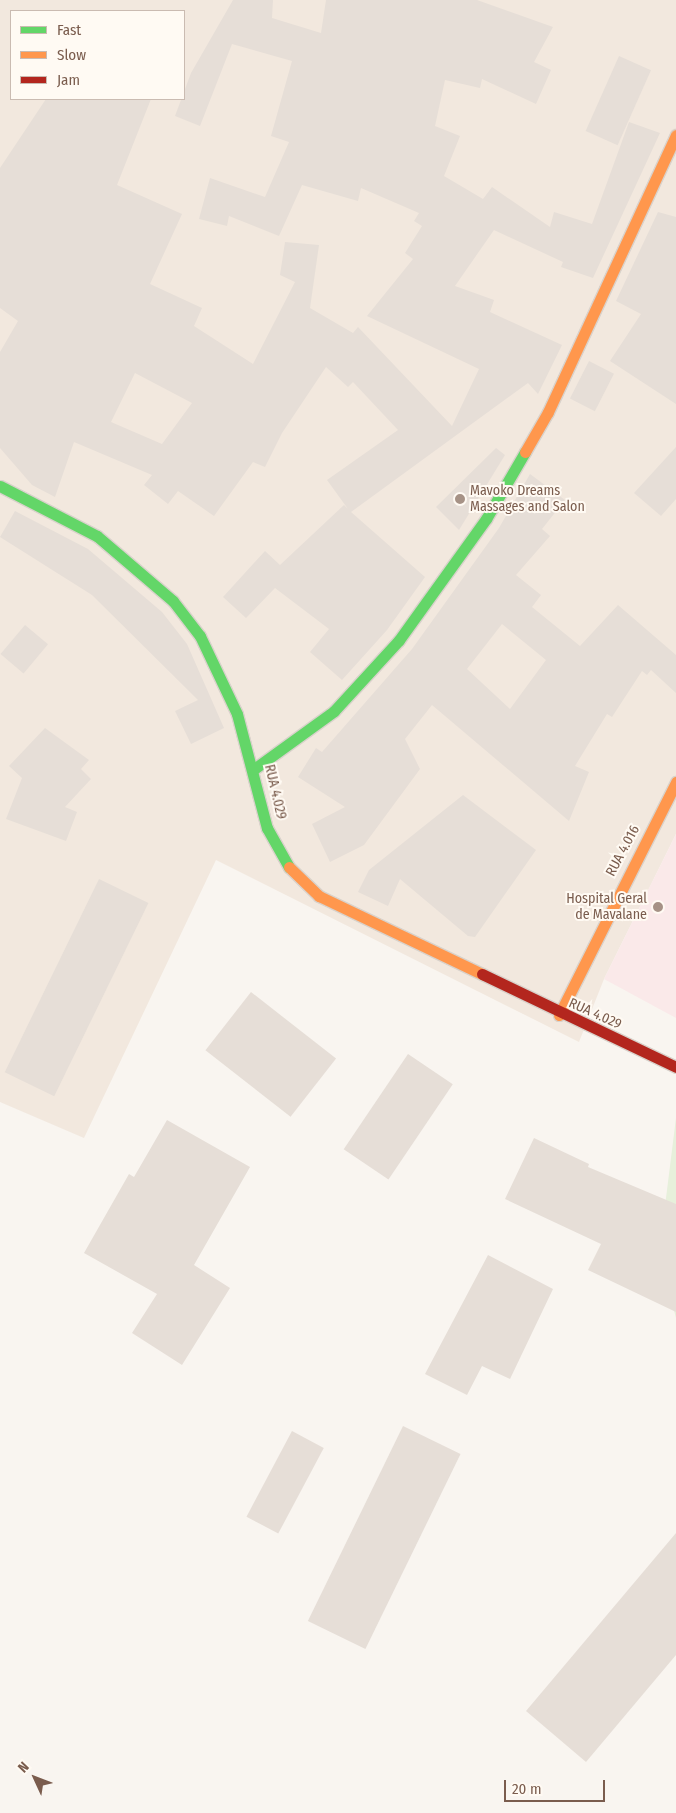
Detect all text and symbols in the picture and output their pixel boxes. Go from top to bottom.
legend [10,10,185,100]
text: Fast [57,21,81,39]
text: Slow [57,46,86,64]
text: Jam [57,71,80,89]
place label: Mavoko Dreams Massages and Salon [470,483,585,516]
marker: Mavoko Dreams Massages and Salon [454,493,466,505]
street label: RUA 4.029 [261,763,289,821]
street label: RUA 4.016 [603,823,643,879]
place label: Hospital Geral de Mavalane [566,891,647,924]
marker: Hospital Geral de Mavalane [651,900,665,914]
street label: RUA 4.029 [566,995,624,1033]
north arrow [10,1753,60,1803]
text: N [15,1759,33,1776]
scale bar [506,1770,607,1802]
text: 20 m [512,1780,542,1798]

